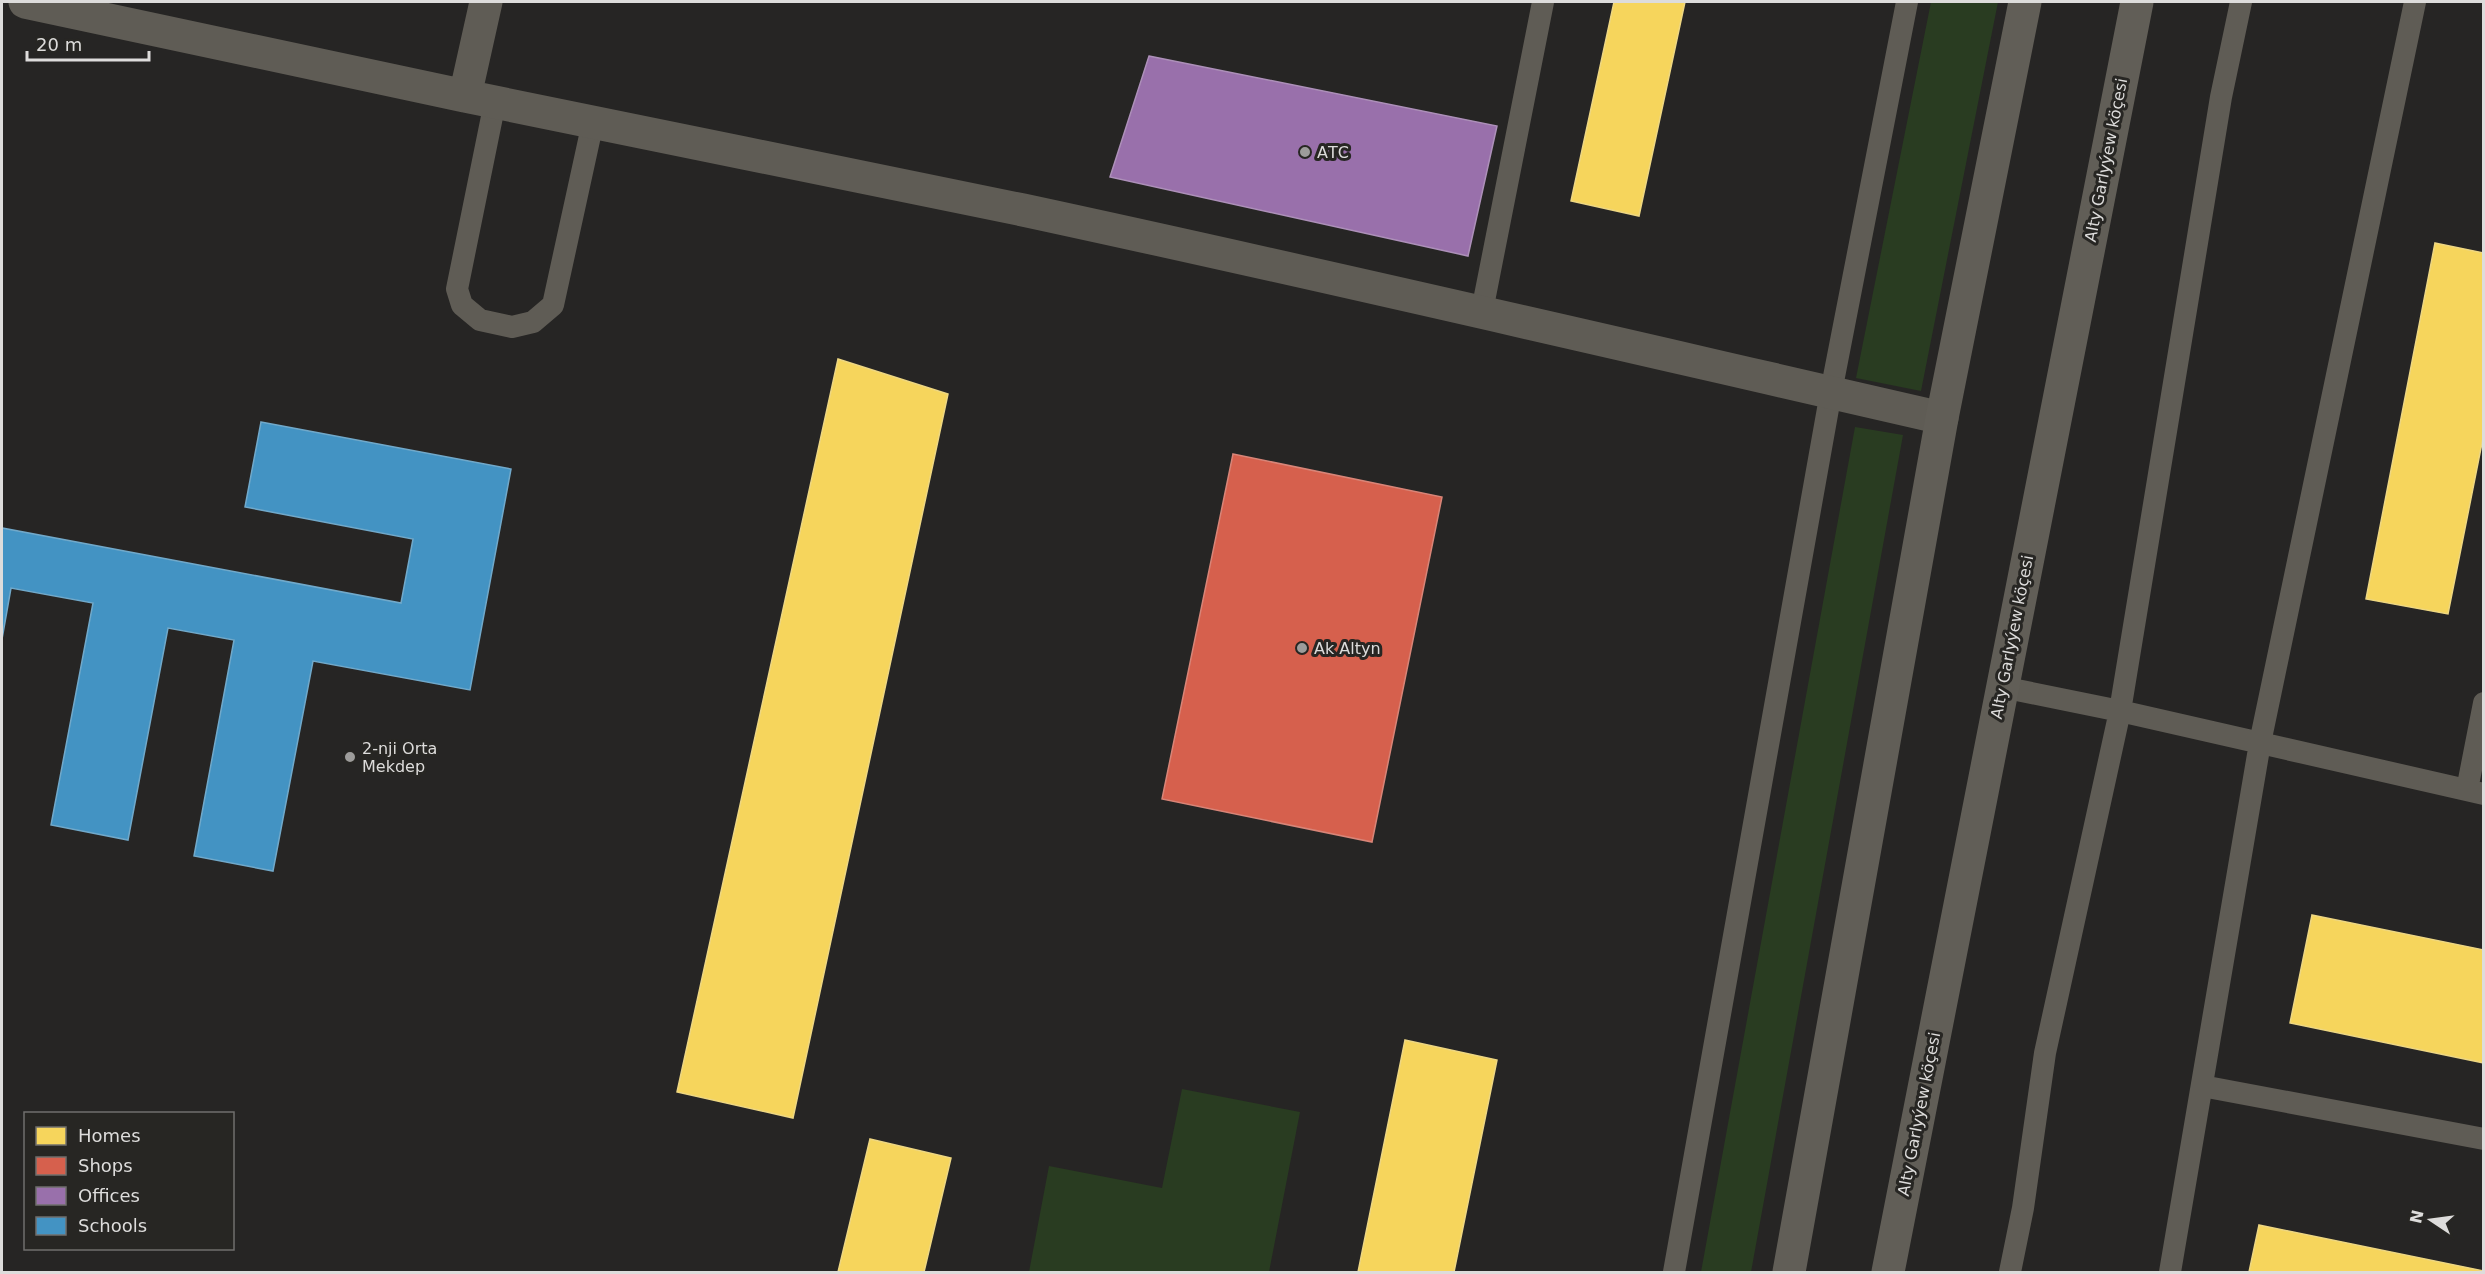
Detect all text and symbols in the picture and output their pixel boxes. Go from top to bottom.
scale bar [27,24,148,62]
text: 20 m [36,34,82,55]
street label: Alty Garlyýew köçesi [2081,77,2131,243]
place label: АТС [1317,143,1349,162]
marker: АТС [1298,145,1312,159]
street label: Alty Garlyýew köçesi [1987,554,2037,720]
place label: Ak Altyn [1314,639,1381,658]
marker: Ak Altyn [1295,641,1309,655]
place label: 2-nji Orta Mekdep [362,739,437,776]
marker: 2-nji Orta Mekdep [343,750,357,764]
street label: Alty Garlyýew köçesi [1894,1031,1944,1197]
legend [24,1112,234,1250]
text: Homes [78,1125,141,1146]
text: Shops [78,1155,133,1176]
text: Offices [78,1185,140,1206]
north arrow [2401,1190,2461,1250]
text: N [2406,1208,2428,1225]
text: Schools [78,1215,147,1236]

